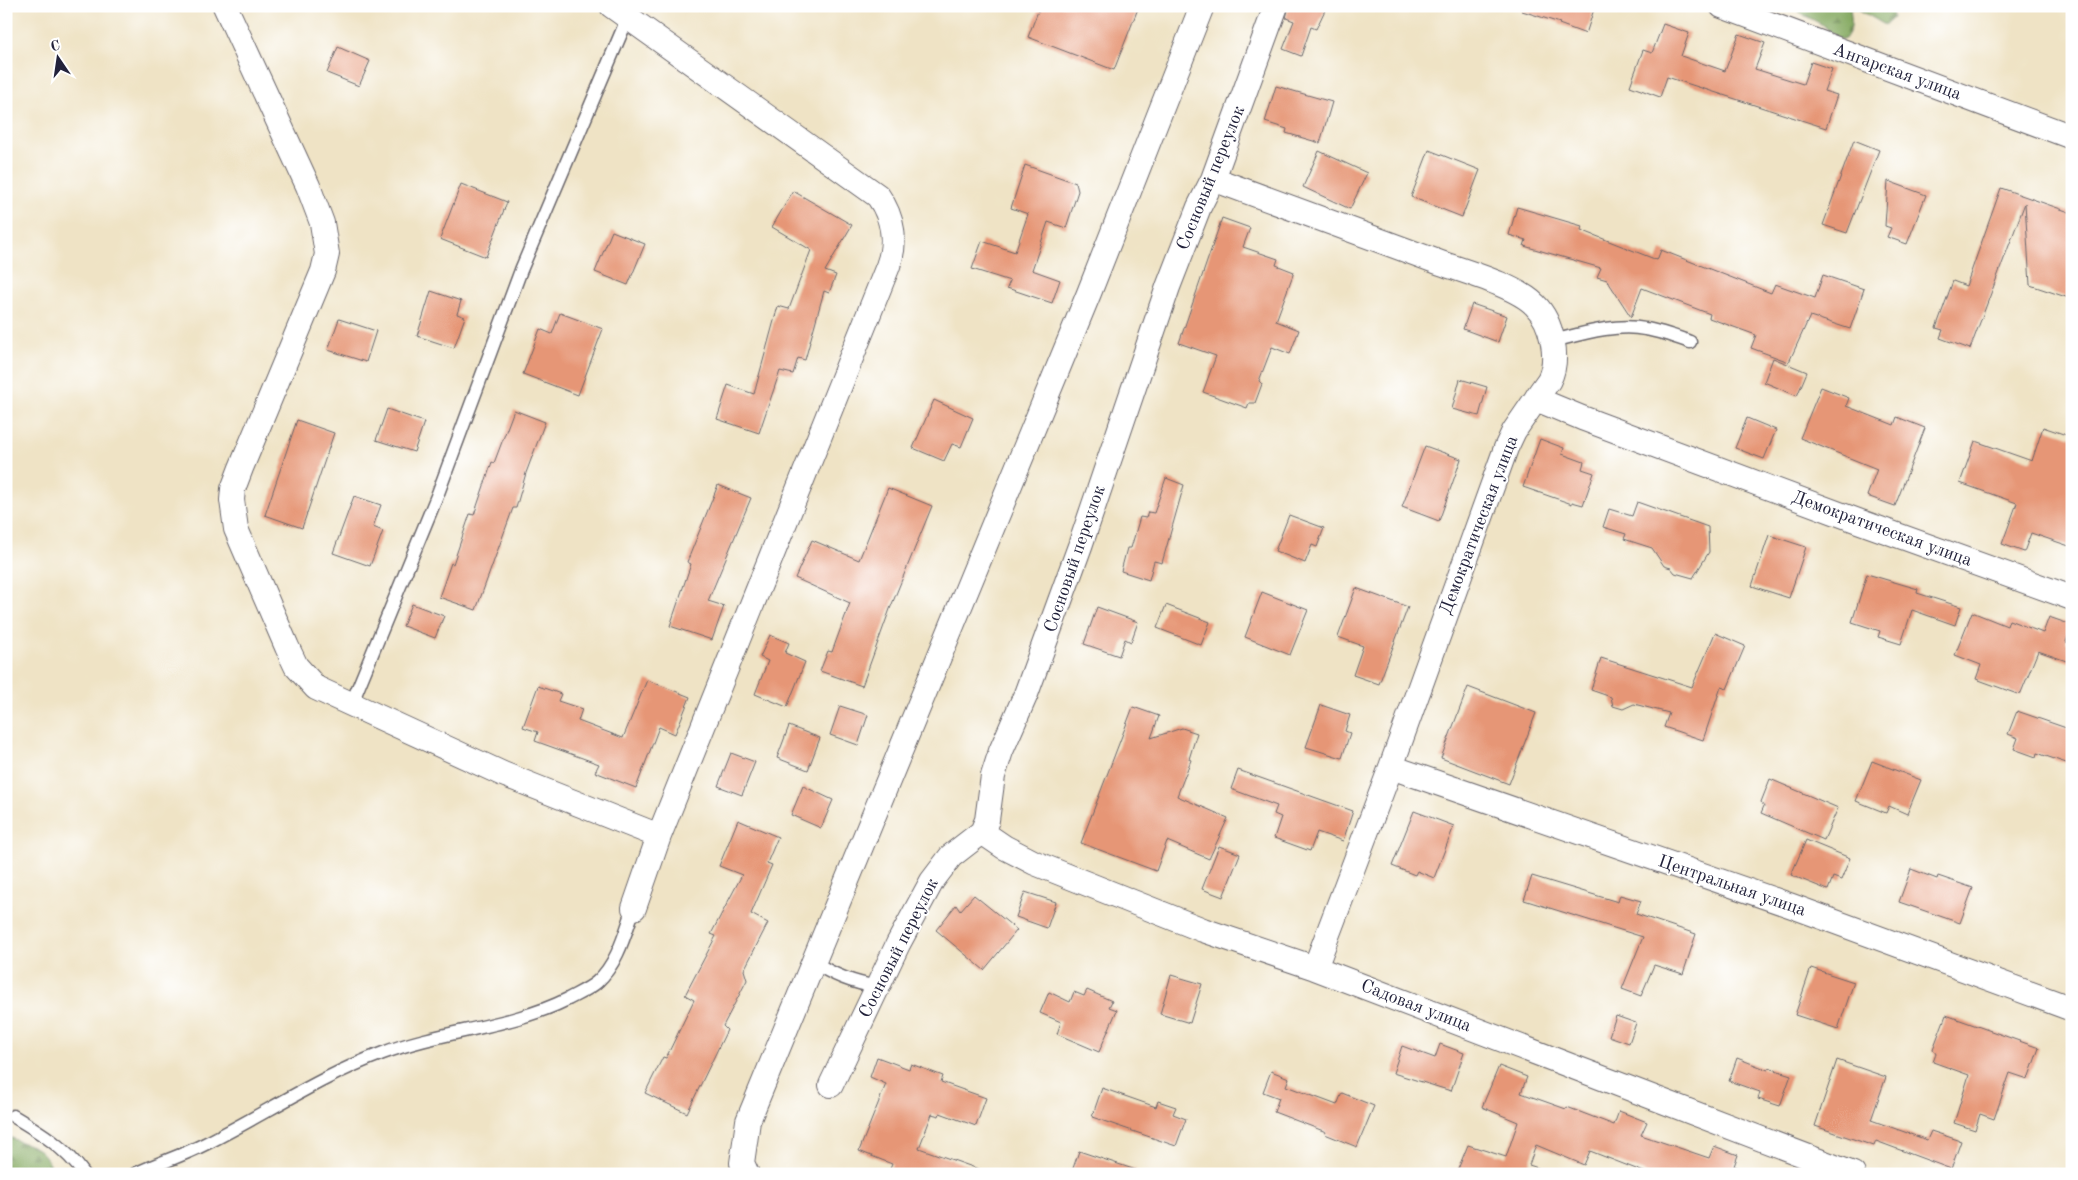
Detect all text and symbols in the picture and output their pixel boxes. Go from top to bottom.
north arrow [32,32,82,82]
text: С [49,38,61,54]
street label: Ангарская улица [1830,40,1964,104]
street label: Сосновый переулок [1174,103,1248,253]
street label: Демократическая улица [1437,433,1521,617]
street label: Сосновый переулок [1041,483,1109,635]
street label: Демократическая улица [1790,488,1974,570]
street label: Центральная улица [1656,852,1808,920]
street label: Сосновый переулок [856,875,942,1021]
street label: Садовая улица [1358,977,1474,1035]

